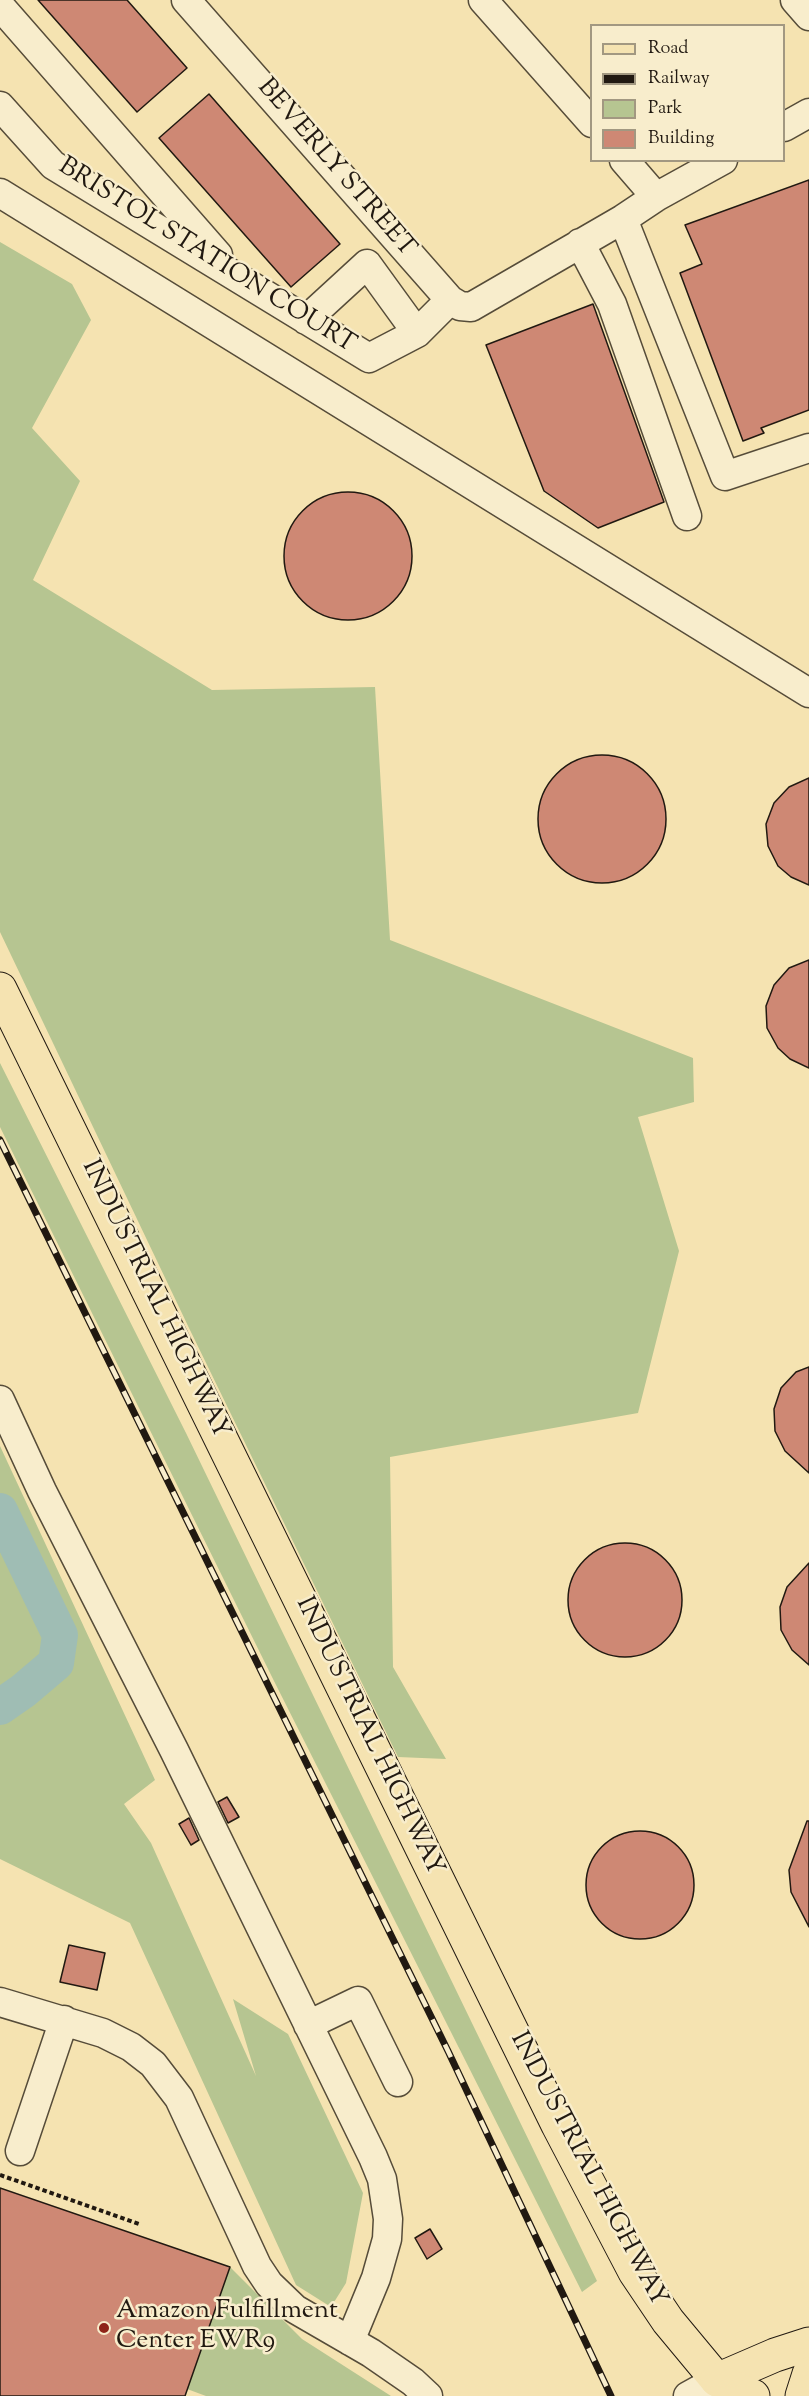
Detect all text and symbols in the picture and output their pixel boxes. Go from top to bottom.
legend [590,24,785,162]
text: Road [648,36,688,62]
text: Railway [648,66,710,92]
street label: BEVERLY STREET [249,73,421,265]
text: Park [648,96,682,122]
text: Building [648,126,714,152]
street label: BRISTOL STATION COURT [51,152,361,362]
street label: INDUSTRIAL HIGHWAY [73,1156,235,1444]
street label: INDUSTRIAL HIGHWAY [287,1593,449,1881]
street label: INDUSTRIAL HIGHWAY [501,2027,673,2313]
place label: Amazon Fulfillment Center EWR9 [116,2297,338,2358]
marker: Amazon Fulfillment Center EWR9 [97,2321,111,2335]

